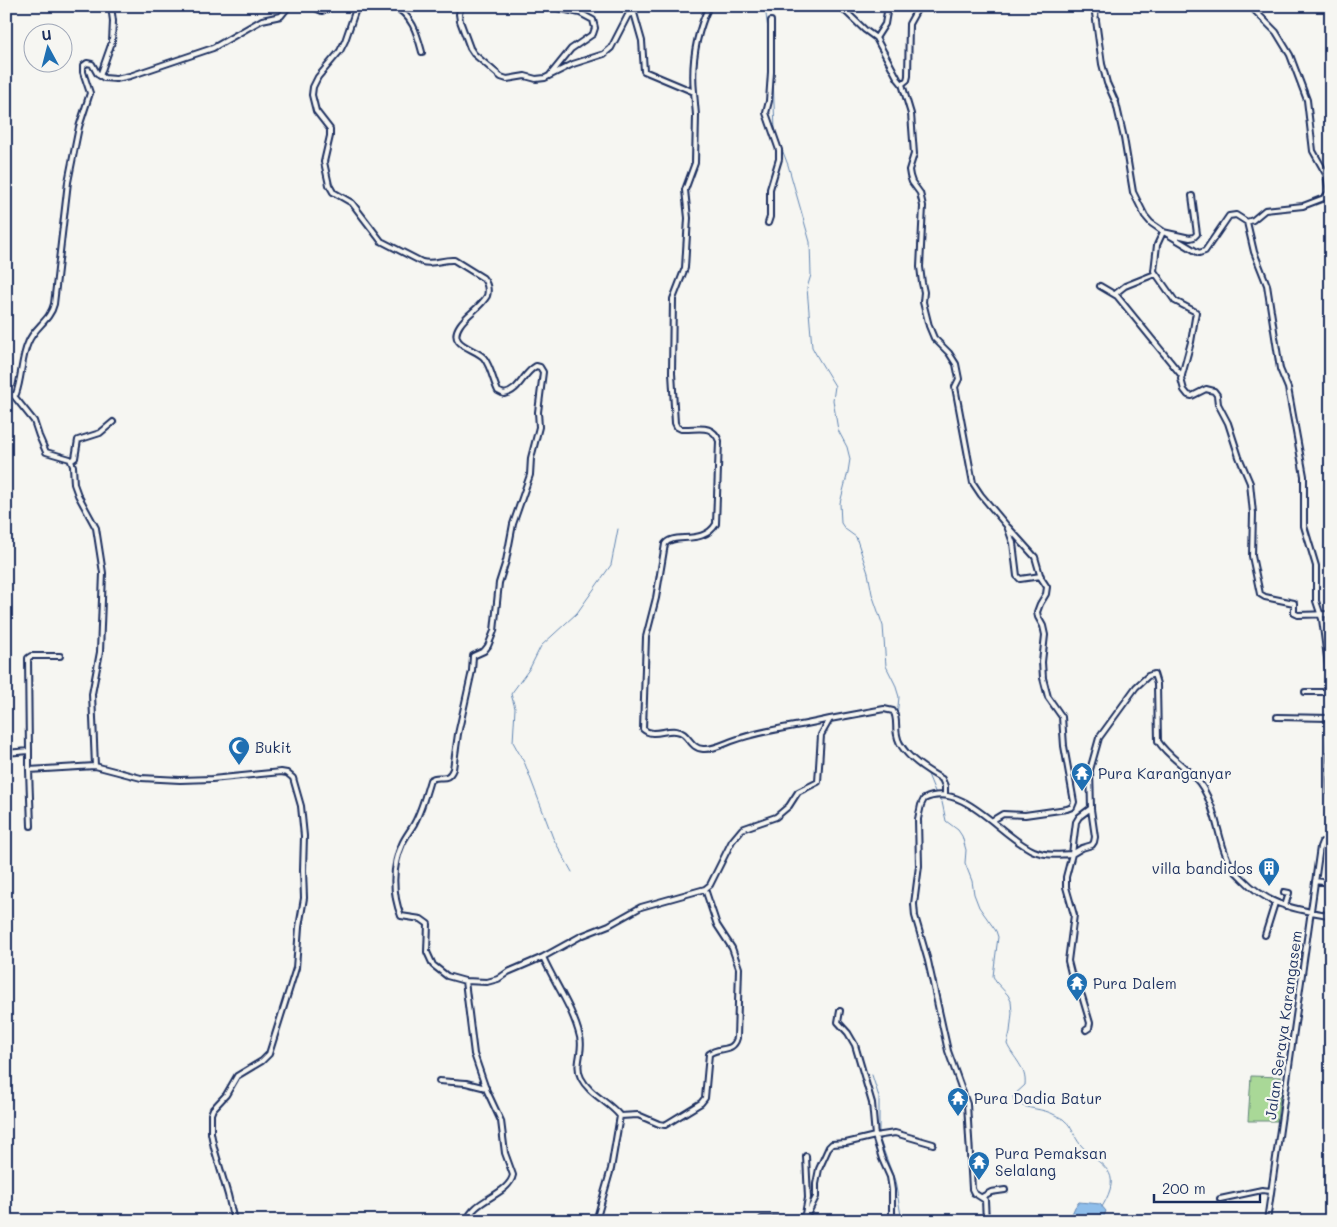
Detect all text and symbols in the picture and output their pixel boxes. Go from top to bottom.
north arrow [22,22,72,72]
text: U [40,25,52,45]
mosque icon: Bukit [227,735,251,766]
place label: Bukit [255,737,292,757]
temple icon: Pura Karanganyar [1070,761,1094,792]
place label: Pura Karanganyar [1098,763,1232,783]
building icon: villa bandidos [1257,856,1281,887]
place label: villa bandidos [1152,858,1253,878]
street label: Jalan Seraya Karangasem [1260,929,1306,1121]
temple icon: Pura Dalem [1065,971,1089,1002]
place label: Pura Dalem [1093,973,1177,993]
temple icon: Pura Dadia Batur [946,1086,970,1117]
place label: Pura Dadia Batur [974,1088,1102,1108]
place label: Pura Pemaksan Selalang [995,1143,1107,1180]
temple icon: Pura Pemaksan Selalang [967,1150,991,1181]
scale bar [1154,1172,1261,1204]
text: 200 m [1162,1178,1206,1198]

